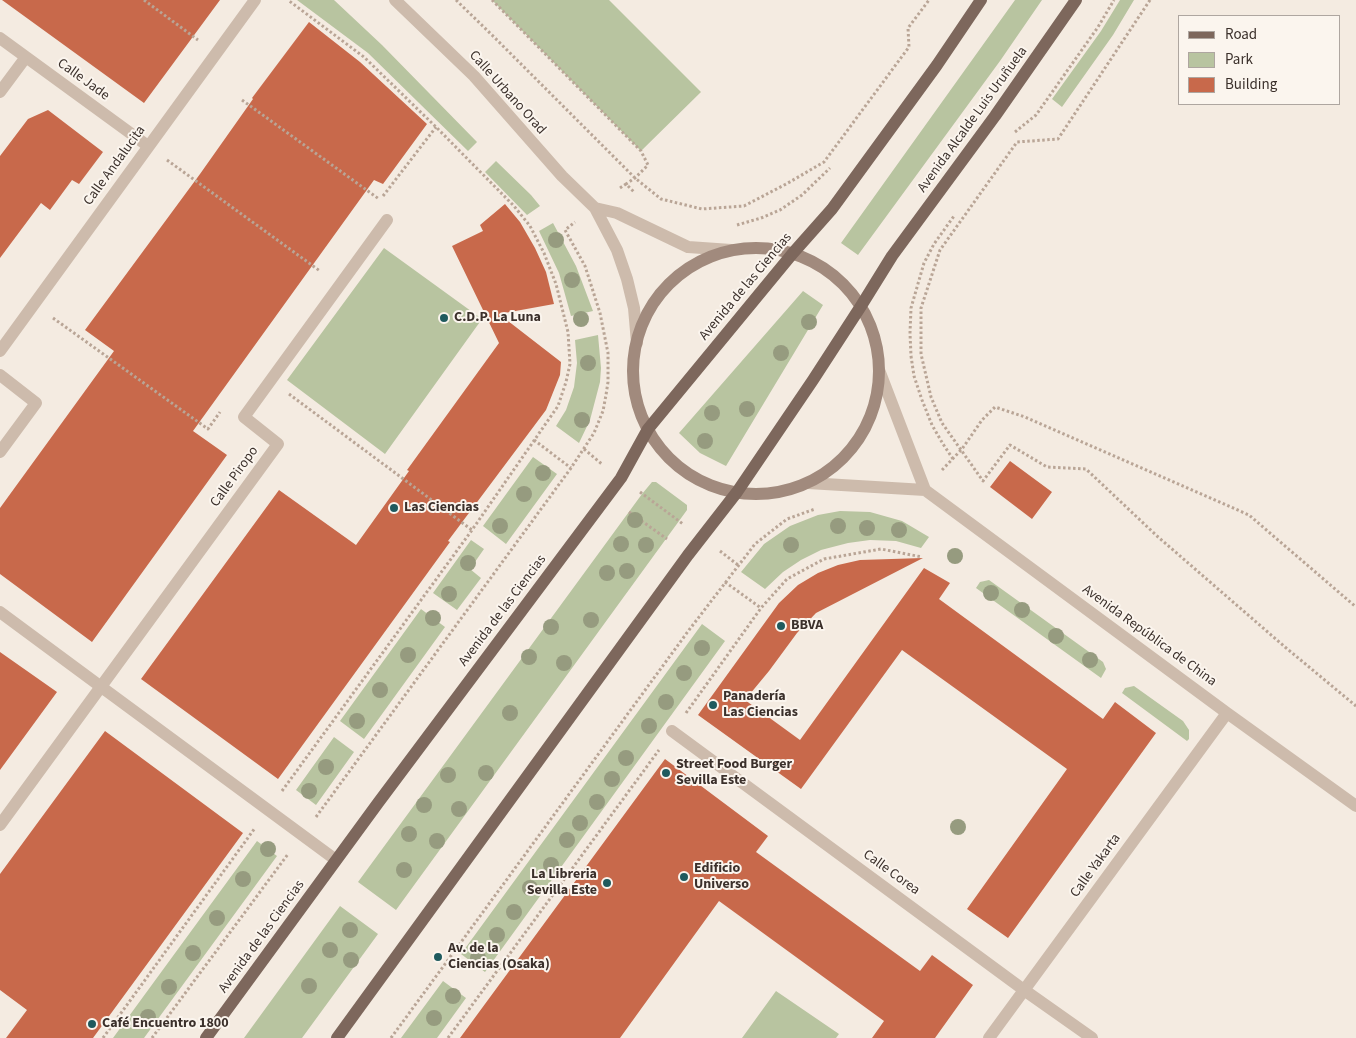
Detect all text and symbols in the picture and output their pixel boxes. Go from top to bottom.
legend [1178,15,1341,105]
text: Road [1225,24,1257,45]
street label: Avenida Alcalde Luis Uruñuela [914,44,1032,196]
street label: Calle Urbano Orad [465,48,549,138]
text: Park [1225,49,1253,70]
street label: Calle Jade [54,55,112,105]
text: Building [1225,74,1277,95]
street label: Calle Andalucita [80,123,150,209]
street label: Avenida de las Ciencias [696,230,796,344]
place label: C.D.P. La Luna [454,310,541,326]
marker: C.D.P. La Luna [438,312,450,324]
street label: Calle Piropo [207,443,263,511]
place label: Las Ciencias [404,500,479,516]
marker: Las Ciencias [388,502,400,514]
street label: Avenida de las Ciencias [456,552,550,670]
street label: Avenida República de China [1079,582,1219,690]
place label: BBVA [791,618,823,634]
marker: BBVA [775,620,787,632]
place label: Panadería Las Ciencias [723,689,798,722]
marker: Panadería Las Ciencias [707,699,719,711]
place label: Street Food Burger Sevilla Este [676,757,792,790]
marker: Street Food Burger Sevilla Este [660,767,672,779]
street label: Calle Yakarta [1067,831,1125,901]
street label: Calle Corea [859,847,923,899]
place label: Edificio Universo [694,861,749,894]
place label: La Libreria Sevilla Este [527,867,597,900]
marker: Edificio Universo [678,871,690,883]
street label: Avenida de las Ciencias [215,877,309,997]
marker: La Libreria Sevilla Este [601,877,613,889]
place label: Av. de la Ciencias (Osaka) [448,941,550,974]
marker: Av. de la Ciencias (Osaka) [432,951,444,963]
place label: Café Encuentro 1800 [102,1016,229,1032]
marker: Café Encuentro 1800 [86,1018,98,1030]

